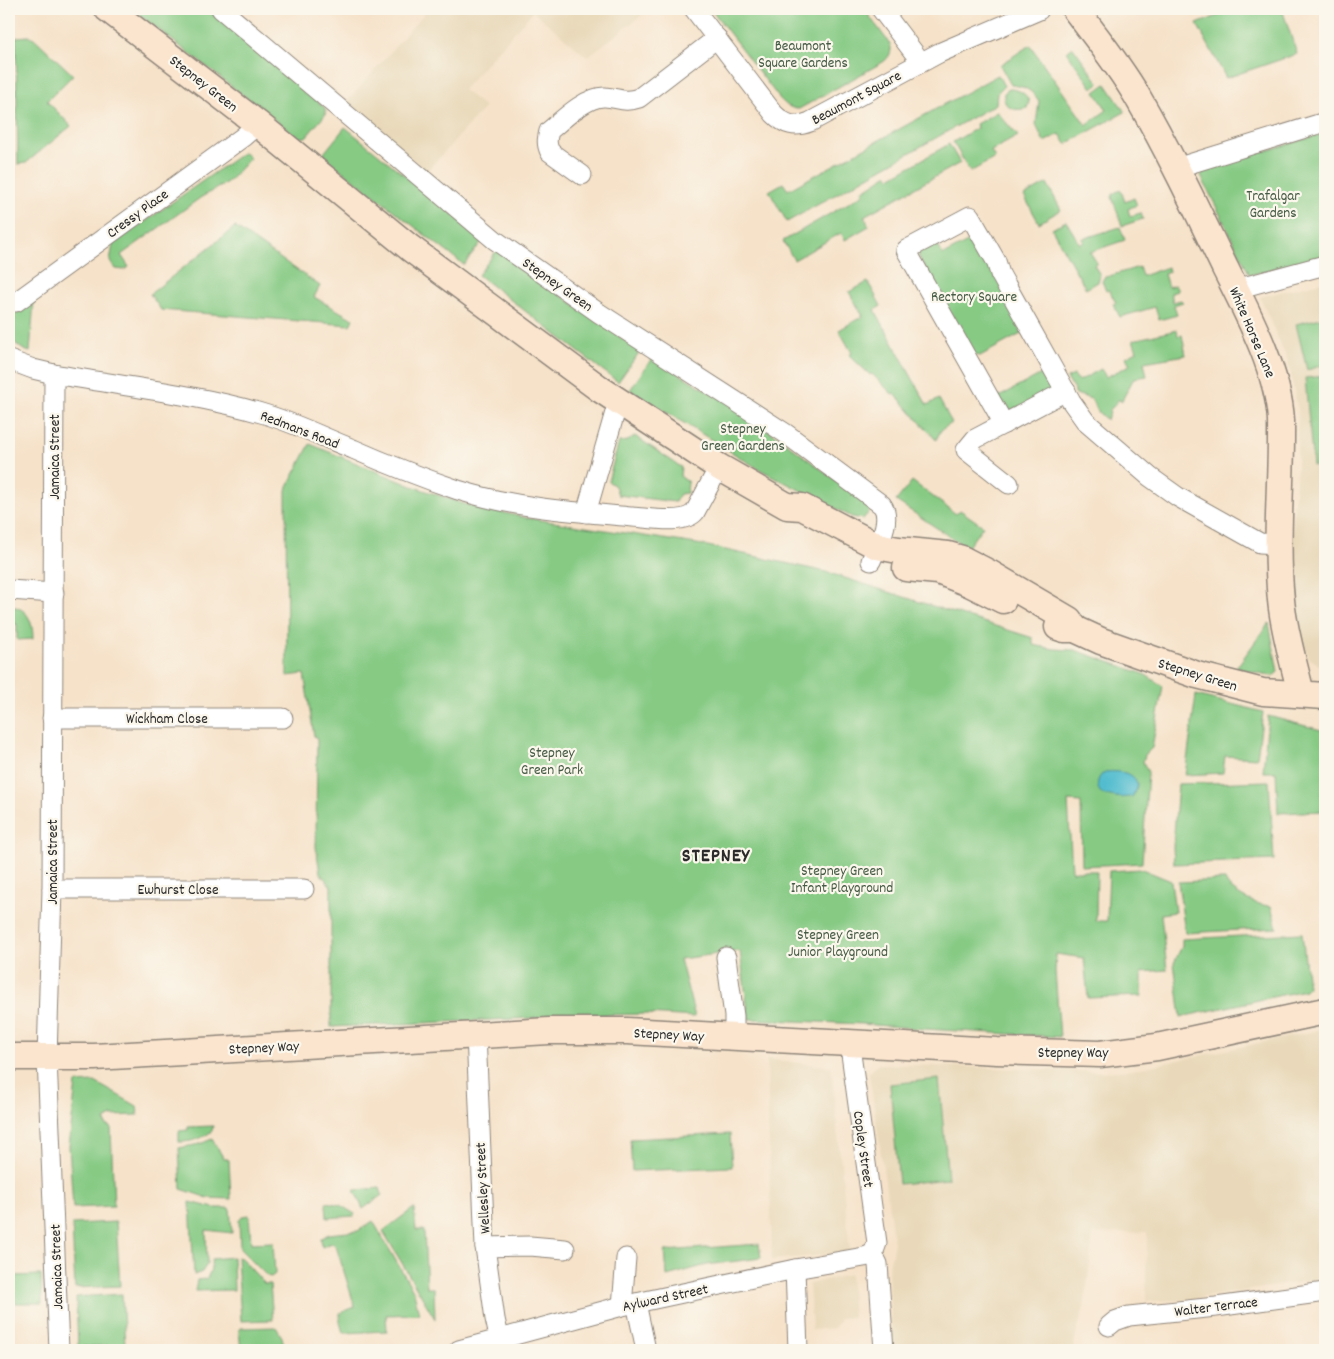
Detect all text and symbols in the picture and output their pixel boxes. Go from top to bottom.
park label: Beaumont Square Gardens [758,36,848,75]
street label: Stepney Green [164,51,242,119]
street label: Beaumont Square [808,66,906,132]
street label: Cressy Place [103,184,174,245]
park label: Trafalgar Gardens [1246,186,1300,225]
street label: Stepney Green [517,253,597,318]
street label: White Horse Lane [1222,284,1280,382]
park label: Rectory Square [931,287,1017,309]
street label: Redmans Road [257,406,342,456]
street label: Jamaica Street [45,414,67,500]
park label: Stepney Green Gardens [701,419,785,458]
street label: Stepney Green [1155,653,1240,698]
street label: Wickham Close [126,709,208,731]
park label: Stepney Green Park [521,743,583,782]
street label: Jamaica Street [43,819,65,905]
district label: STEPNEY [682,843,751,871]
park label: Stepney Green Infant Playground [791,861,893,900]
street label: Ewhurst Close [137,880,219,902]
park label: Stepney Green Junior Playground [788,925,888,964]
street label: Stepney Way [633,1023,706,1049]
street label: Stepney Way [228,1036,301,1062]
street label: Stepney Way [1038,1043,1109,1065]
street label: Copley Street [846,1110,878,1189]
street label: Wellesley Street [471,1141,497,1234]
street label: Jamaica Street [45,1223,70,1310]
street label: Aylward Street [621,1279,711,1319]
street label: Walter Terrace [1173,1292,1260,1324]

